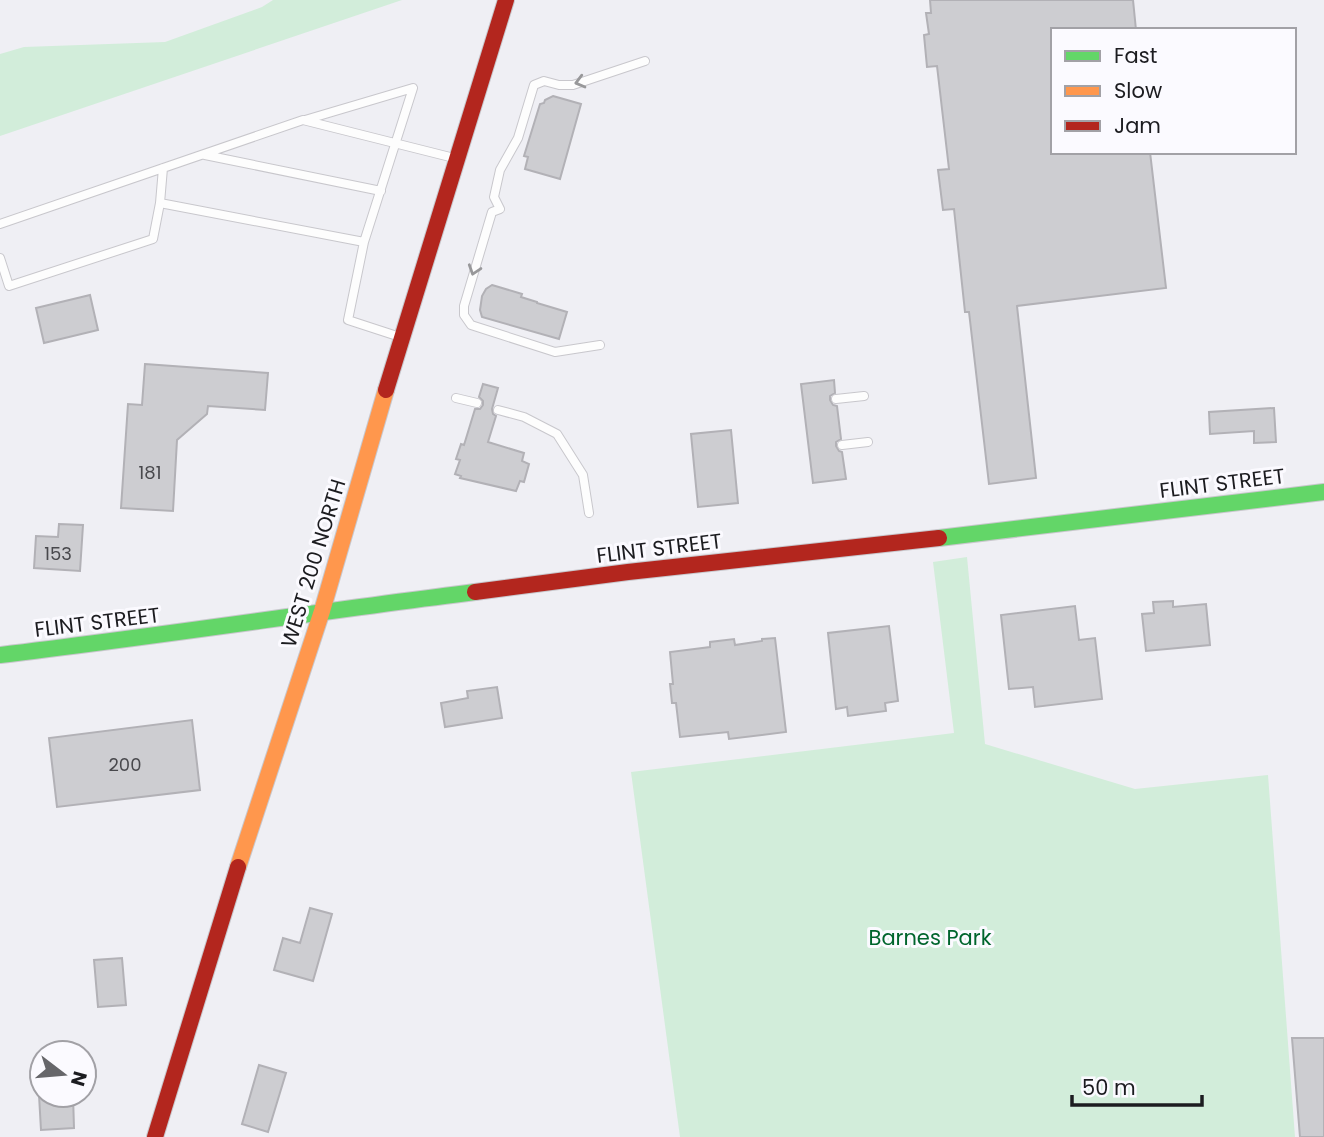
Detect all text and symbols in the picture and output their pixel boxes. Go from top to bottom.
legend [1051,28,1296,154]
text: Fast [1114,41,1157,70]
one-way arrow [574,74,586,88]
text: Slow [1114,76,1162,105]
text: Jam [1114,111,1161,140]
one-way arrow [468,263,483,275]
house number: 181 [139,460,161,485]
street label: FLINT STREET [1158,461,1286,505]
street label: WEST 200 NORTH [274,475,352,651]
street label: FLINT STREET [595,526,723,570]
house number: 153 [44,541,72,566]
street label: FLINT STREET [33,600,161,644]
house number: 200 [109,752,141,777]
park label: Barnes Park [869,923,992,952]
north arrow [28,1039,98,1109]
scale bar [1072,1064,1202,1108]
text: N [64,1068,94,1089]
text: 50 m [1082,1073,1136,1102]

